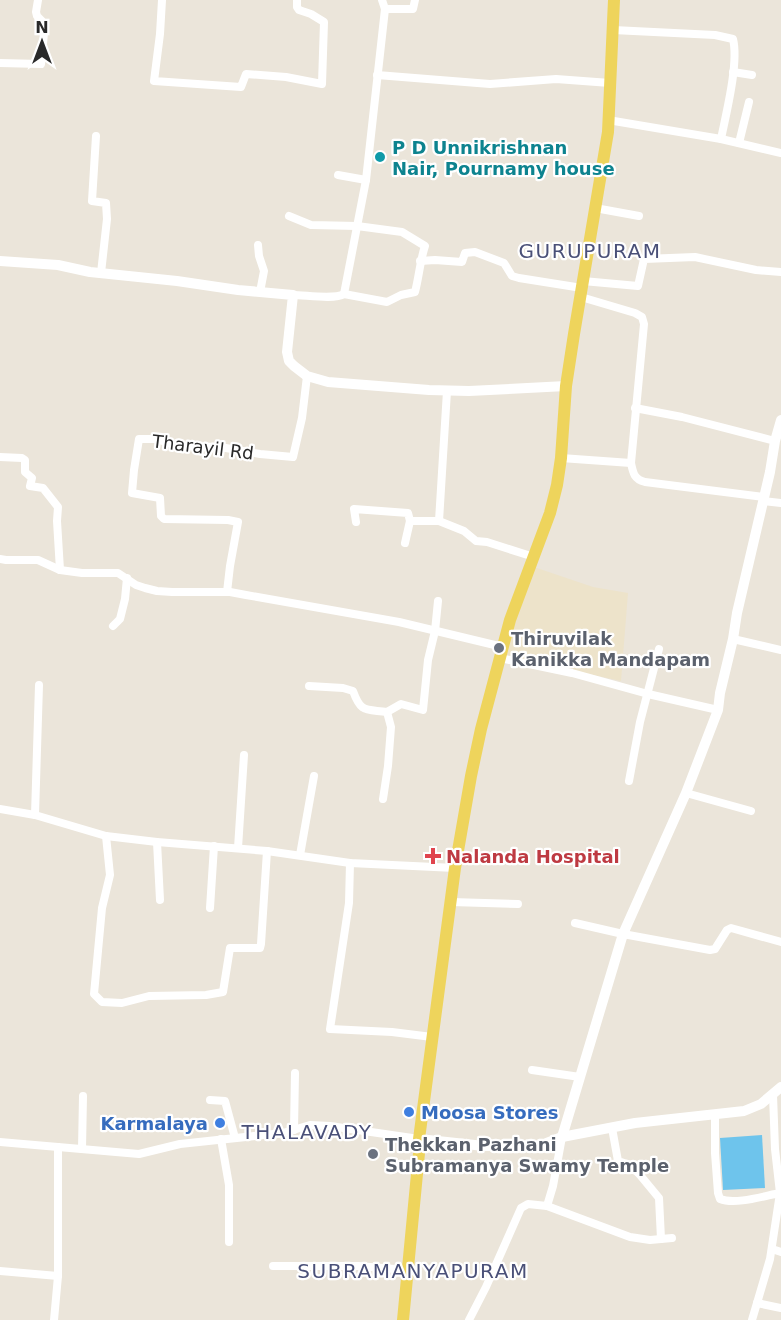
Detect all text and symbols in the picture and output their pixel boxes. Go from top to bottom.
north arrow [12,12,72,72]
text: N [35,18,49,37]
place label: P D Unnikrishnan Nair, Pournamy house [392,137,615,179]
marker: P D Unnikrishnan Nair, Pournamy house [373,150,387,164]
district label: GURUPURAM [519,239,661,263]
street label: Tharayil Rd [150,430,255,464]
place label: Thiruvilak Kanikka Mandapam [511,628,710,670]
marker: Thiruvilak Kanikka Mandapam [492,641,506,655]
place label: Nalanda Hospital [446,846,620,867]
marker: Nalanda Hospital [424,847,442,865]
place label: Moosa Stores [421,1102,559,1123]
marker: Moosa Stores [402,1105,416,1119]
place label: Karmalaya [100,1113,208,1134]
marker: Karmalaya [213,1116,227,1130]
district label: THALAVADY [240,1120,373,1144]
place label: Thekkan Pazhani Subramanya Swamy Temple [385,1134,669,1176]
marker: Thekkan Pazhani Subramanya Swamy Temple [366,1147,380,1161]
district label: SUBRAMANYAPURAM [297,1259,529,1283]

